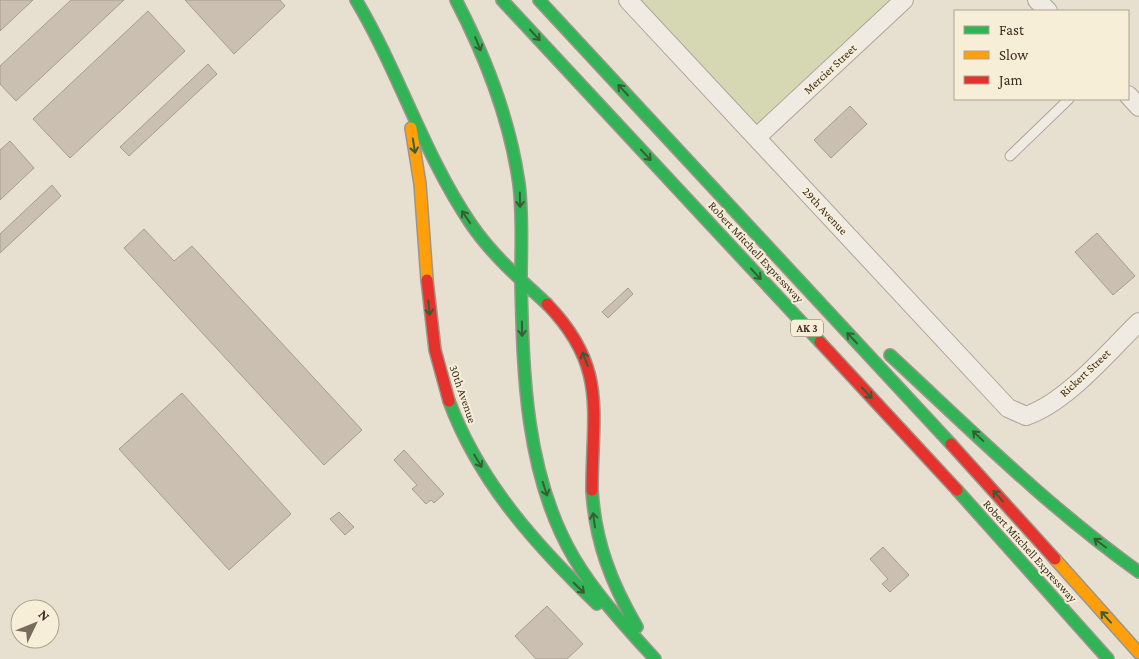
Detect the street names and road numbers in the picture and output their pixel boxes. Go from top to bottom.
street label: Mercier Street [801,40,860,97]
street label: 29th Avenue [799,184,851,238]
street label: Robert Mitchell Expressway [705,199,807,306]
road number: AK 3 [791,319,823,336]
street label: Rickert Street [1057,345,1114,400]
street label: 30th Avenue [447,363,479,425]
street label: Robert Mitchell Expressway [980,497,1080,606]

